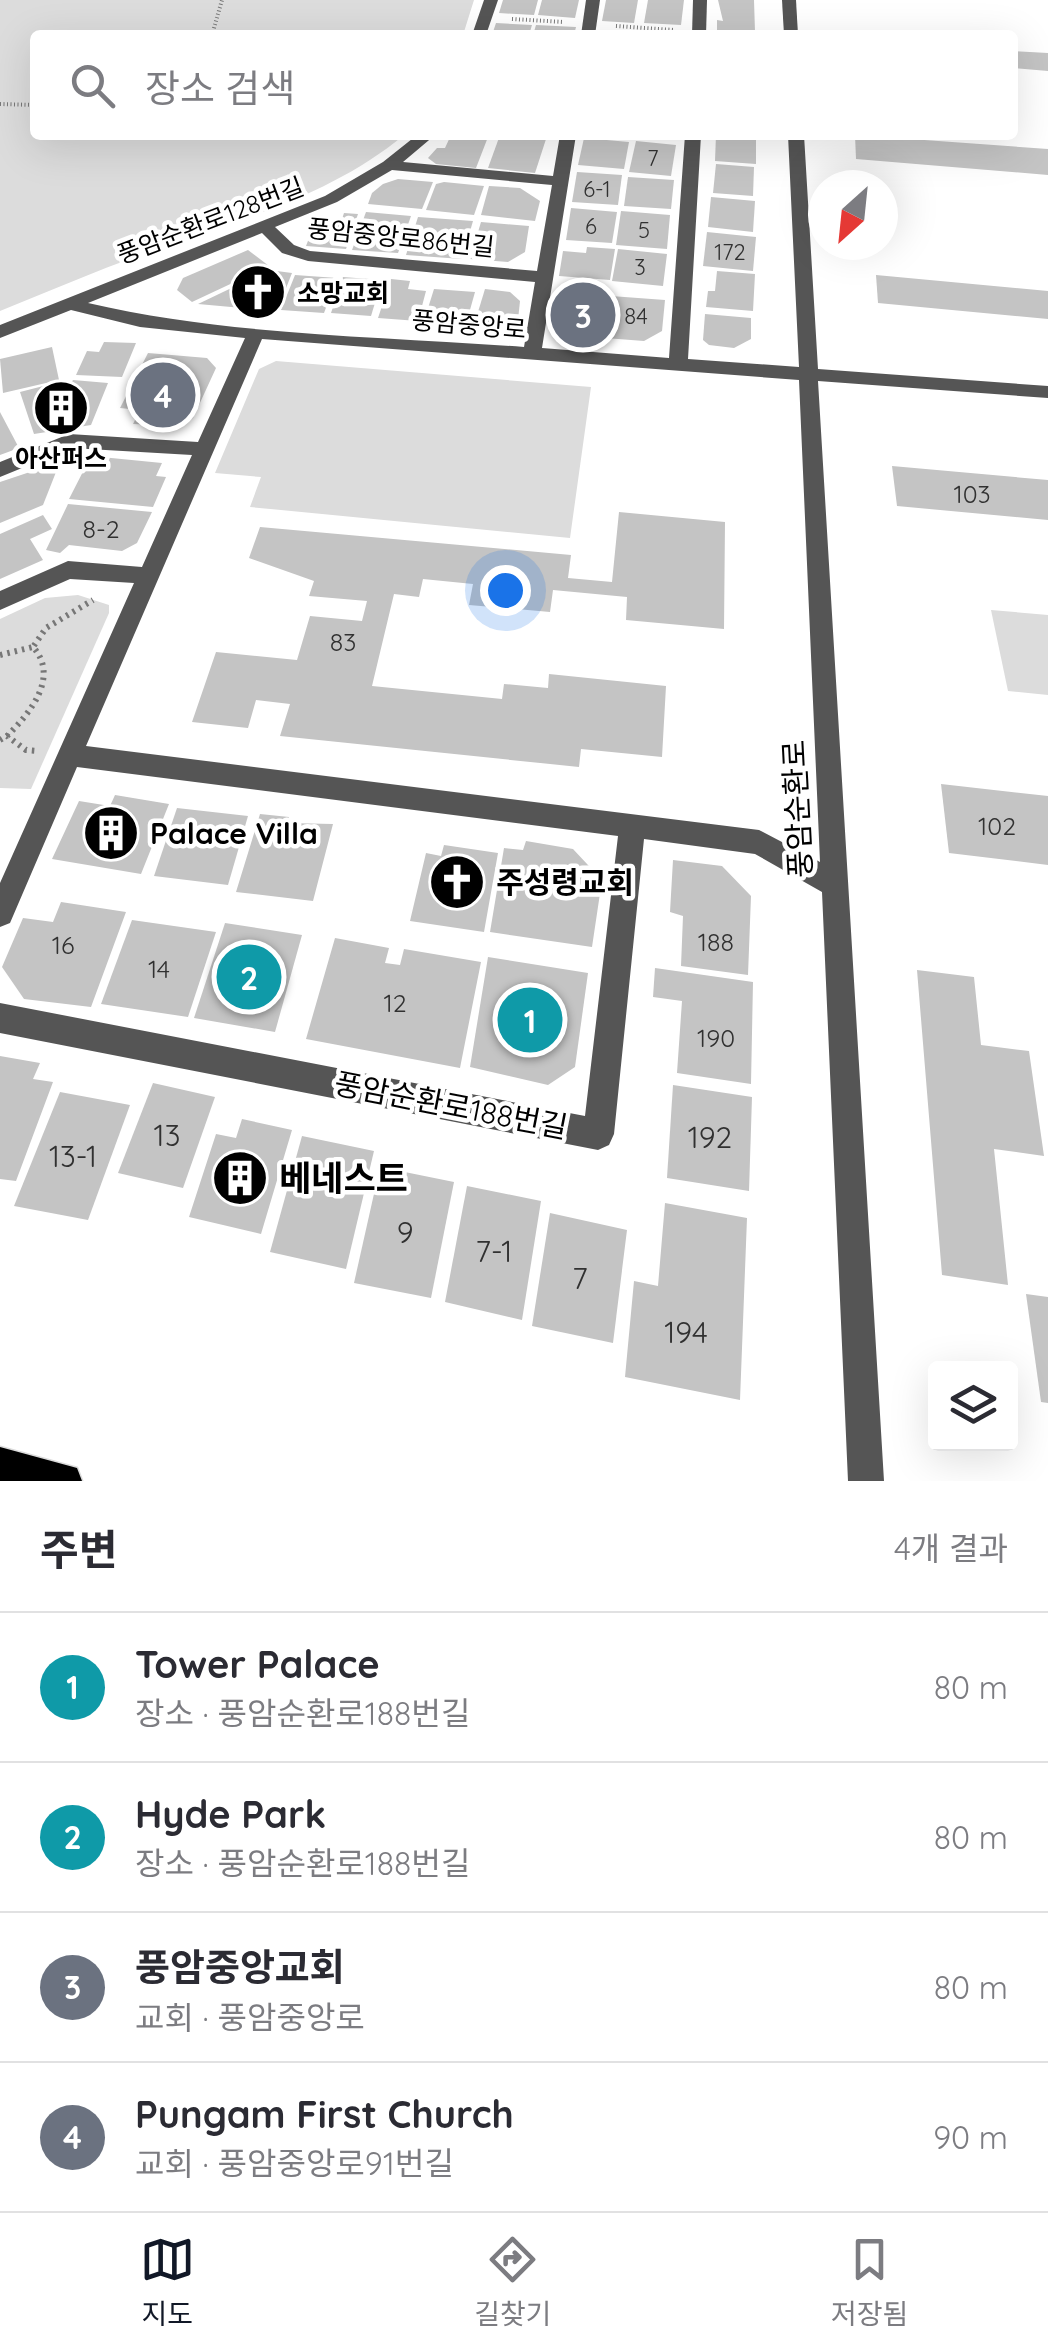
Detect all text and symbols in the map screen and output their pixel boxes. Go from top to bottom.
search box [30,30,1018,140]
icon: search [65,58,120,113]
text: 장소 검색 [145,64,295,112]
house number: 7 [647,144,659,172]
street label: 풍암순환로128번길 [112,170,308,270]
north arrow [808,170,898,260]
house number: 6-1 [583,175,611,203]
street label: 풍암중앙로86번길 [306,212,496,262]
house number: 6 [585,212,597,240]
house number: 5 [638,216,650,244]
house number: 172 [714,238,746,266]
house number: 3 [634,253,646,281]
church icon: 소망교회 [228,262,288,322]
place label: 소망교회 [297,277,389,308]
pin: 3 [550,278,616,352]
house number: 84 [624,302,648,330]
street label: 풍암중앙로 [410,304,528,344]
pin: 4 [130,358,196,432]
building icon: 아산퍼스 [31,378,91,438]
place label: 아산퍼스 [15,442,107,473]
house number: 103 [953,478,991,509]
house number: 8-2 [82,513,120,544]
your location [480,565,531,616]
house number: 83 [330,626,356,657]
street label: 풍암순환로 [774,739,820,879]
building icon: Palace Villa [81,803,141,863]
house number: 102 [978,810,1016,841]
place label: Palace Villa [150,814,318,852]
church icon: 주성령교회 [427,852,487,912]
place label: 주성령교회 [496,863,634,901]
house number: 188 [698,926,734,957]
house number: 16 [52,929,74,960]
pin: 2 [216,940,282,1014]
house number: 14 [148,953,170,984]
pin: 1 [498,982,562,1058]
house number: 12 [383,987,407,1018]
house number: 190 [697,1022,735,1053]
street label: 풍암순환로188번길 [331,1064,571,1146]
house number: 13 [154,1116,180,1154]
house number: 192 [688,1118,732,1156]
house number: 13-1 [49,1137,97,1175]
building icon: 베네스트 [210,1148,270,1208]
place label: 베네스트 [279,1156,408,1200]
house number: 9 [397,1213,413,1251]
house number: 7-1 [476,1232,512,1270]
house number: 7 [572,1259,588,1297]
house number: 194 [664,1313,708,1351]
map controls [928,1361,1018,1451]
button: layers [928,1361,1018,1451]
text: 주변 [40,1523,117,1576]
text: 4개 결과 [894,1528,1008,1568]
text: Tower Palace [135,1640,380,1688]
text: 1 [66,1667,79,1707]
text: 80 m [934,1667,1008,1707]
text: 장소 · 풍암순환로188번길 [135,1693,470,1733]
text: Hyde Park [135,1790,326,1838]
text: 2 [63,1817,82,1857]
text: 80 m [934,1817,1008,1857]
text: 장소 · 풍암순환로188번길 [135,1843,470,1883]
text: 풍암중앙교회 [135,1943,345,1991]
text: 3 [64,1967,81,2007]
text: 80 m [934,1967,1008,2007]
text: 교회 · 풍암중앙로 [135,1997,365,2037]
text: Pungam First Church [135,2090,514,2138]
text: 4 [63,2117,82,2157]
text: 90 m [933,2117,1008,2157]
text: 교회 · 풍암중앙로91번길 [135,2143,454,2183]
tab: 지도 [140,2232,195,2332]
tab: 길찾기 [474,2232,551,2332]
tab: 저장됨 [831,2232,908,2332]

